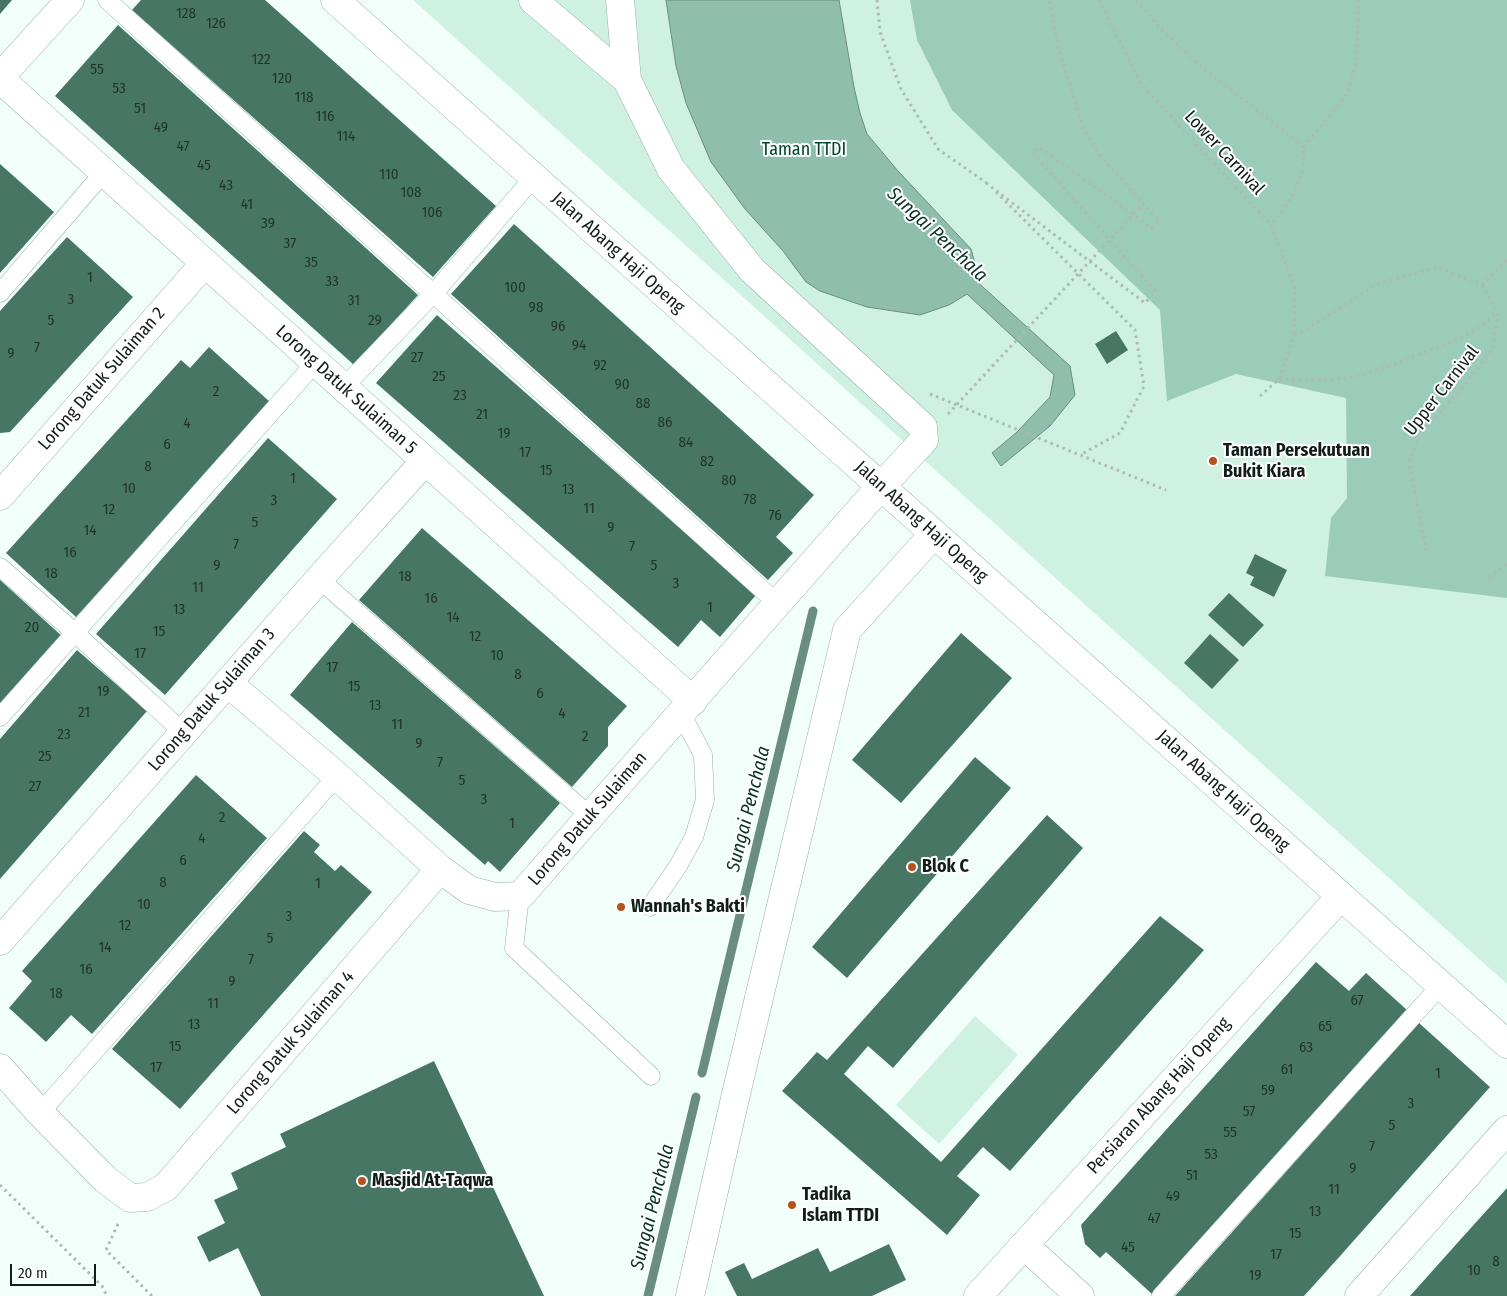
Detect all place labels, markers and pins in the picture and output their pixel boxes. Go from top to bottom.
place label: Taman Persekutuan Bukit Kiara [1223,440,1370,482]
marker: Taman Persekutuan Bukit Kiara [1207,455,1219,467]
place label: Blok C [922,856,969,878]
marker: Blok C [906,861,918,873]
place label: Wannah's Bakti [631,896,745,918]
marker: Wannah's Bakti [615,901,627,913]
place label: Masjid At-Taqwa [372,1170,494,1192]
marker: Masjid At-Taqwa [356,1175,368,1187]
place label: Tadika Islam TTDI [802,1184,879,1226]
marker: Tadika Islam TTDI [786,1199,798,1211]

